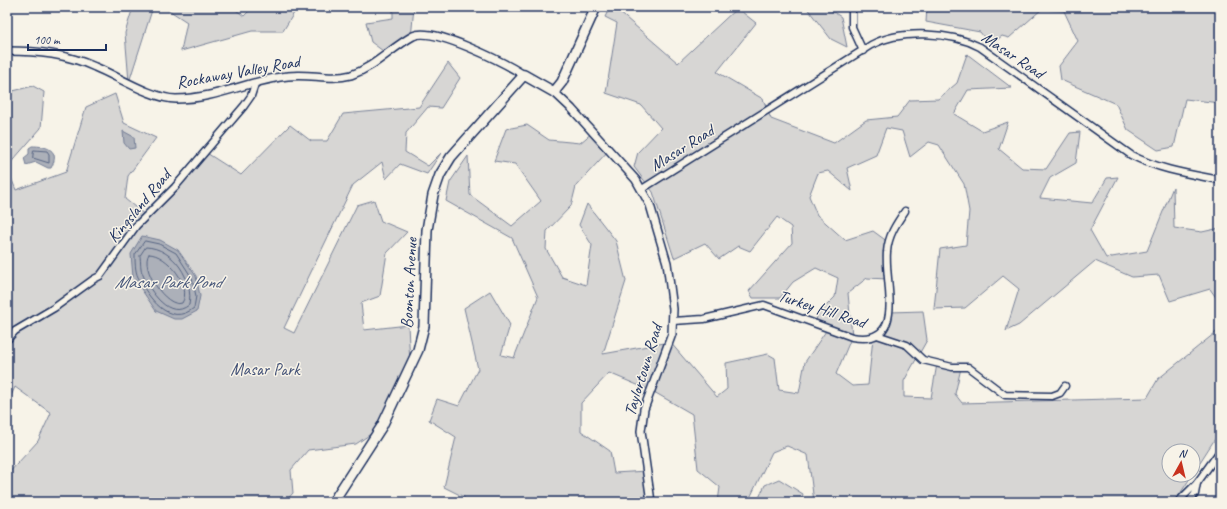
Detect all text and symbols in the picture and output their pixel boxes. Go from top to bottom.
scale bar [28,26,106,52]
street label: Masar Road [978,26,1050,85]
text: 100 m [34,32,61,48]
street label: Rockaway Valley Road [175,50,305,93]
street label: Masar Road [646,119,720,176]
street label: Kingsland Road [103,164,177,247]
street label: Boonton Avenue [396,236,422,329]
water label: Masar Park Pond [115,271,227,293]
street label: Turkey Hill Road [776,285,871,334]
street label: Taylortown Road [619,319,668,418]
park label: Masar Park [231,359,301,380]
north arrow [1161,443,1201,483]
text: N [1178,446,1189,461]

